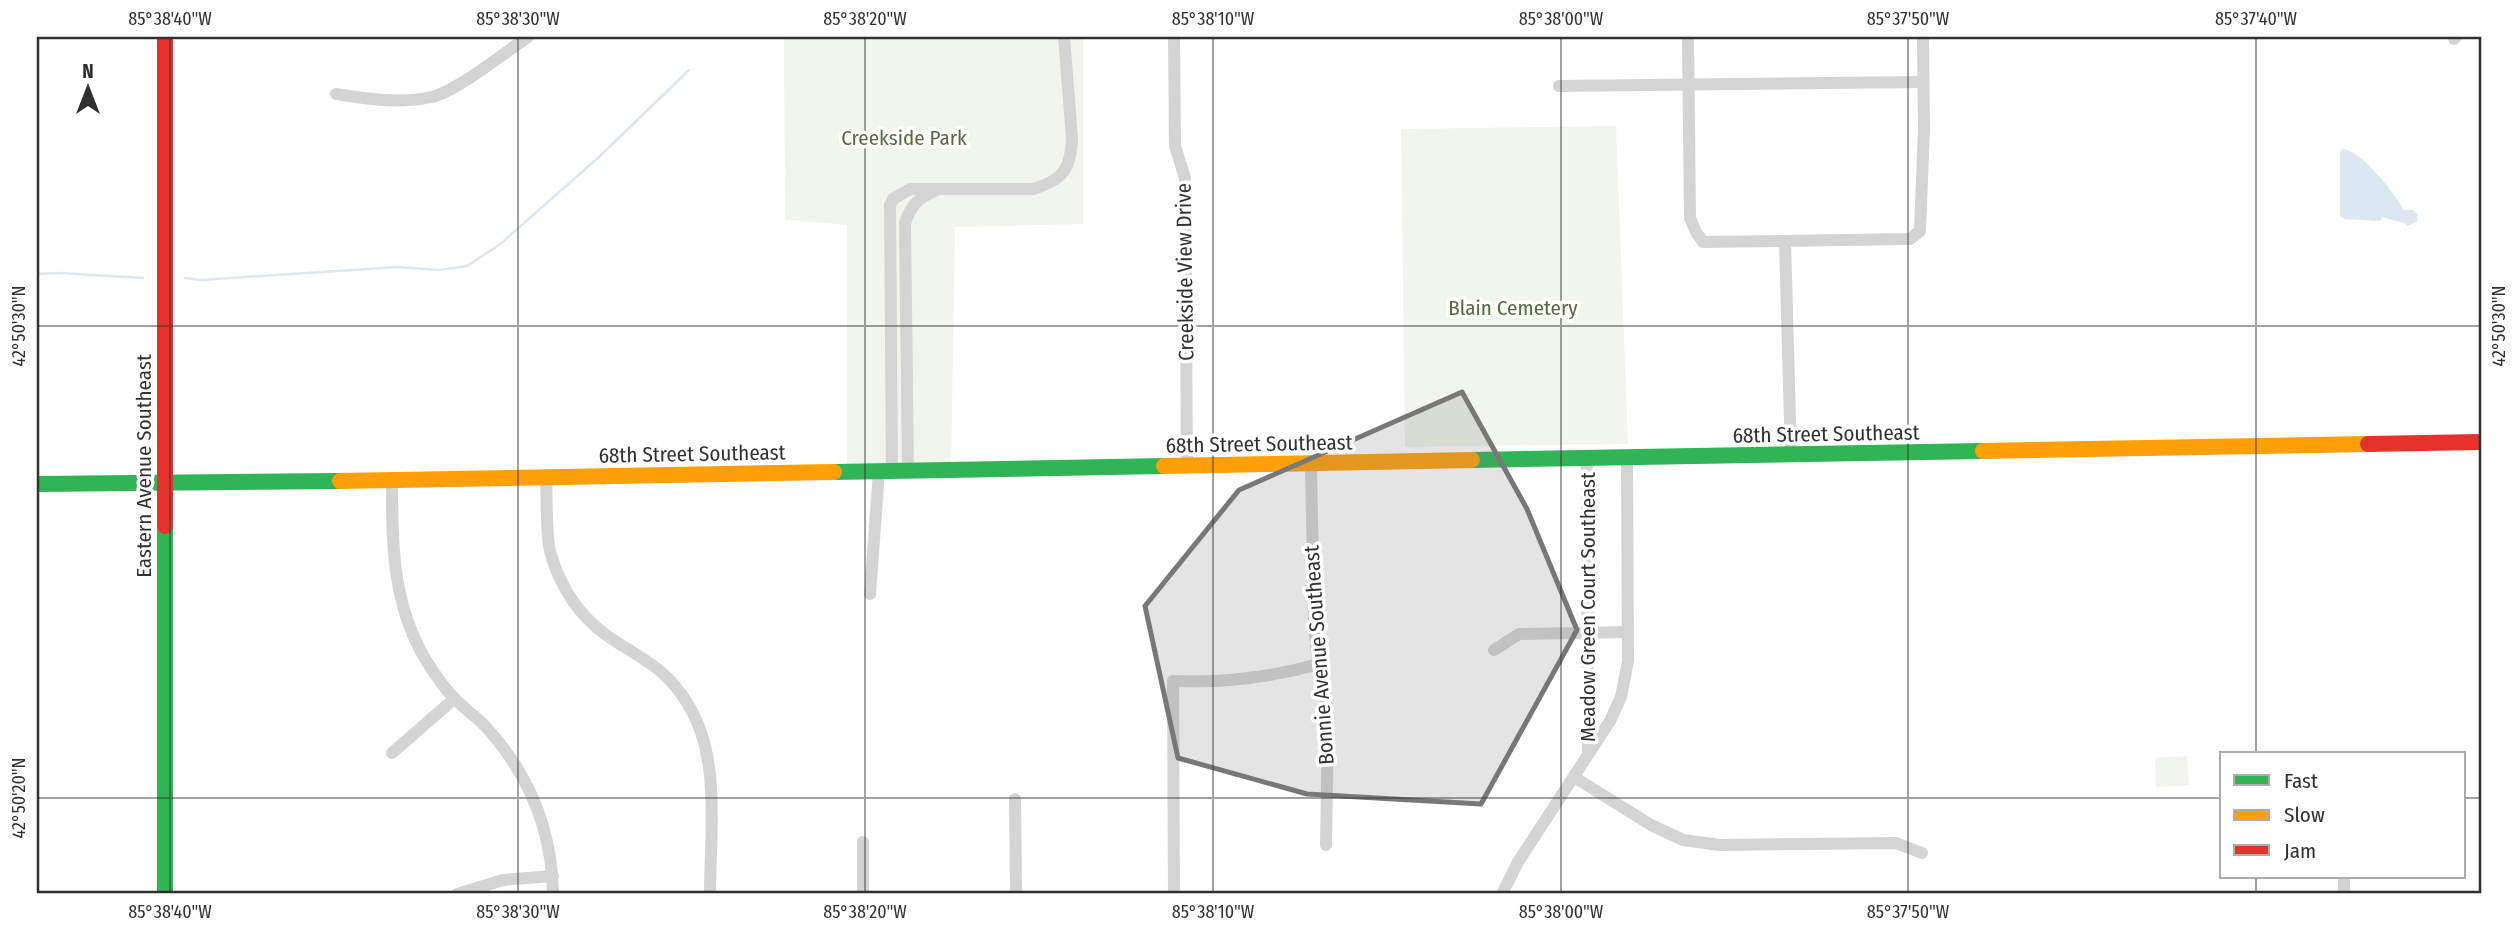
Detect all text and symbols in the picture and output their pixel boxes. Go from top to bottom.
text: 85°38'40"W [128,8,212,30]
text: 85°38'30"W [476,8,560,30]
text: 85°38'20"W [823,8,907,30]
text: 85°38'10"W [1172,8,1255,30]
text: 85°38'00"W [1519,8,1604,30]
text: 85°37'50"W [1867,8,1950,30]
text: 85°37'40"W [2215,8,2298,30]
north arrow [52,52,122,122]
text: N [82,60,94,83]
park label: Creekside Park [841,125,967,151]
street label: Creekside View Drive [1170,183,1200,361]
text: 42°50'30"N [8,286,30,367]
text: 42°50'30"N [2488,286,2510,367]
park label: Blain Cemetery [1448,295,1578,321]
street label: Eastern Avenue Southeast [131,354,157,578]
street label: 68th Street Southeast [1732,419,1920,449]
street label: 68th Street Southeast [1165,429,1353,459]
street label: 68th Street Southeast [598,439,786,469]
street label: Meadow Green Court Southeast [1575,472,1601,742]
street label: Bonnie Avenue Southeast [1298,544,1340,766]
legend [2220,752,2466,878]
text: 42°50'20"N [8,758,30,838]
text: Fast [2284,768,2318,794]
text: Slow [2284,802,2325,828]
text: Jam [2284,838,2316,864]
text: 85°38'40"W [128,901,212,923]
text: 85°38'30"W [476,901,560,923]
text: 85°38'20"W [823,901,907,923]
text: 85°38'10"W [1172,901,1255,923]
text: 85°38'00"W [1519,901,1604,923]
text: 85°37'50"W [1867,901,1950,923]

